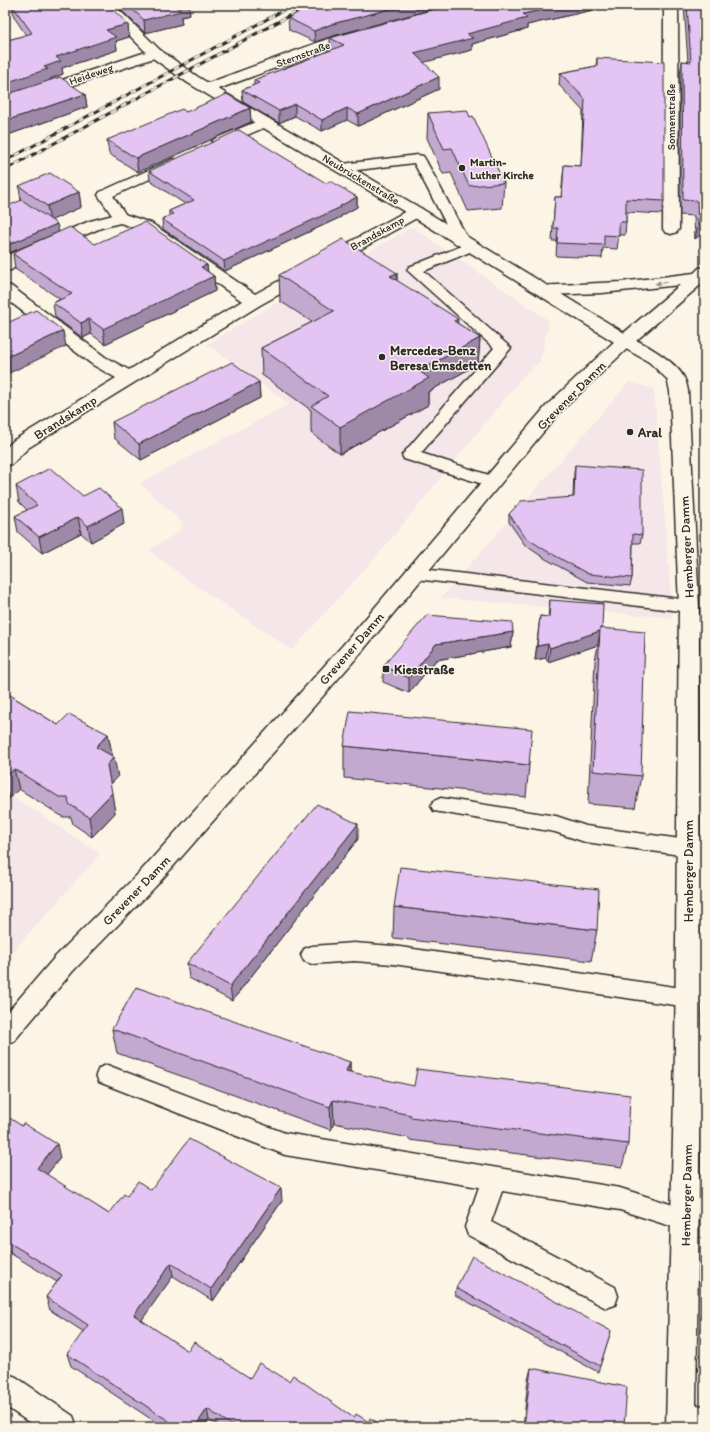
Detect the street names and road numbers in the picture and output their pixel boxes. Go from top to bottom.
street label: Sternstraße [274,39,332,70]
street label: Heideweg [68,61,115,88]
street label: Sonnenstraße [665,84,678,150]
street label: Neubrückenstraße [320,151,402,208]
street label: Brandskamp [348,213,407,254]
street label: Grevener Damm [534,358,609,433]
street label: Brandskamp [31,392,99,443]
street label: Hemberger Damm [676,495,697,598]
street label: Grevener Damm [316,609,387,688]
street label: Hemberger Damm [681,820,696,922]
street label: Grevener Damm [99,852,173,928]
street label: Hemberger Damm [678,1144,695,1246]

